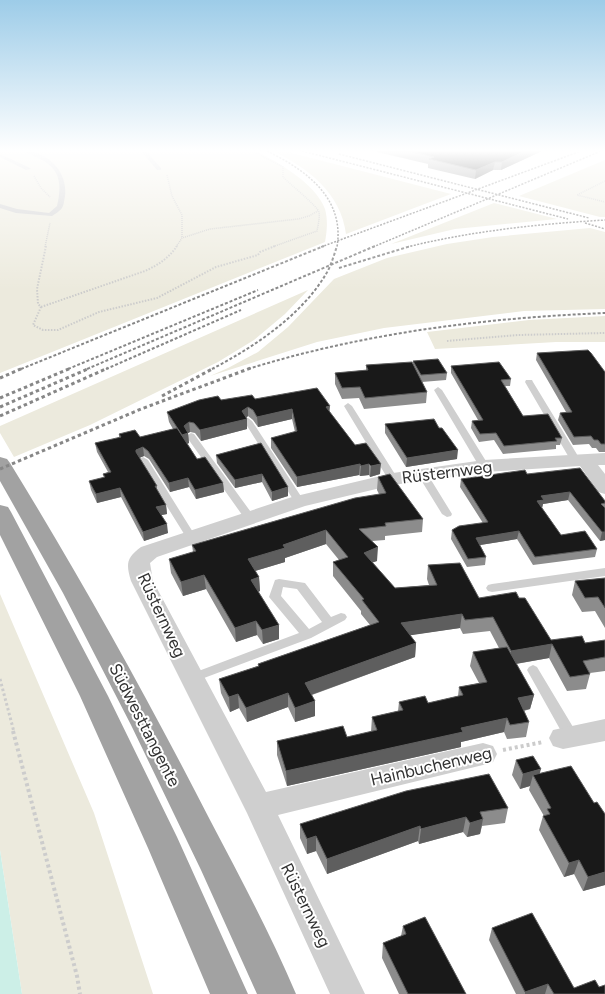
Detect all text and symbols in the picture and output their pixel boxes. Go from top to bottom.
street label: Rüsternweg [401,457,493,487]
street label: Rüsternweg [134,569,190,661]
street label: Südwesttangente [105,660,185,790]
street label: Hainbuchenweg [368,742,494,790]
street label: Rüsternweg [277,860,335,950]

